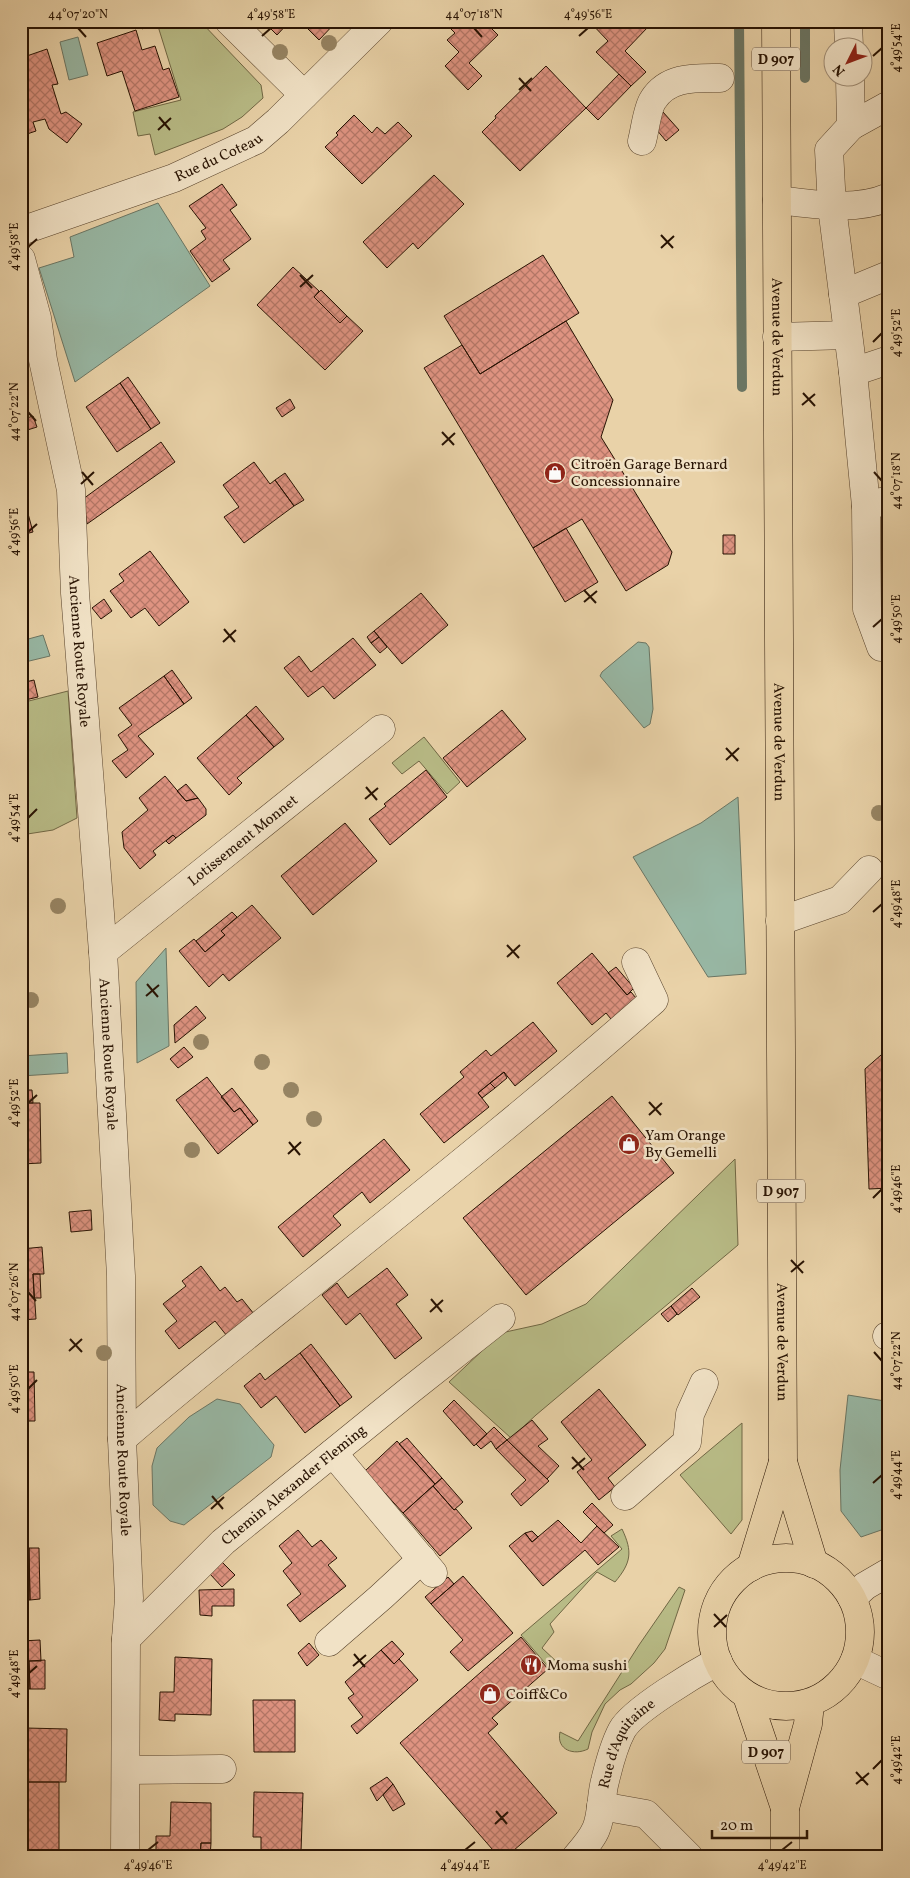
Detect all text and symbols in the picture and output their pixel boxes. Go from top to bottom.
text: 44°07'20"N [48,7,108,23]
text: 4°49'58"E [247,7,295,23]
text: 44°07'18"N [445,7,503,23]
text: 4°49'56"E [564,7,612,23]
text: 4°49'54"E [889,23,905,73]
north arrow [822,38,872,88]
road number: D 907 [752,48,800,70]
text: N [829,60,850,80]
street label: Rue du Coteau [172,129,268,188]
text: 4°49'58"E [7,223,23,271]
street label: Avenue de Verdun [765,278,787,396]
text: 4°49'52"E [889,309,905,357]
text: 44°07'22"N [7,382,23,442]
text: 44°07'18"N [889,452,905,510]
place label: Citroën Garage Bernard Concessionnaire [571,455,728,493]
shop icon: Citroën Garage Bernard Concessionnaire [543,461,567,485]
text: 4°49'56"E [7,508,23,556]
street label: Ancienne Route Royale [62,575,94,728]
text: 4°49'50"E [889,594,905,644]
street label: Avenue de Verdun [767,683,789,801]
street label: Lotissement Monnet [184,790,303,892]
text: 4°49'54"E [7,793,23,843]
text: 4°49'48"E [889,880,905,928]
street label: Ancienne Route Royale [92,977,122,1131]
text: 4°49'52"E [7,1079,23,1127]
place label: Yam Orange By Gemelli [645,1126,726,1164]
shop icon: Yam Orange By Gemelli [617,1132,641,1156]
text: 4°49'46"E [889,1165,905,1213]
road number: D 907 [757,1180,805,1202]
text: 44°07'26"N [7,1262,23,1322]
street label: Avenue de Verdun [770,1283,792,1401]
text: 44°07'22"N [889,1331,905,1391]
text: 4°49'50"E [7,1364,23,1414]
street label: Ancienne Route Royale [110,1383,135,1537]
street label: Chemin Alexander Fleming [217,1420,372,1551]
text: 4°49'44"E [889,1450,905,1500]
text: 4°49'48"E [7,1650,23,1698]
restaurant icon: Moma sushi [519,1653,543,1677]
place label: Moma sushi [547,1656,627,1677]
shop icon: Coiff&Co [478,1682,502,1706]
place label: Coiff&Co [506,1685,567,1706]
street label: Rue d'Aquitaine [595,1694,660,1791]
text: 4°49'42"E [889,1735,905,1785]
road number: D 907 [742,1740,790,1764]
scale bar [712,1808,808,1840]
text: 20 m [720,1816,753,1837]
text: 4°49'46"E [124,1858,172,1874]
text: 4°49'44"E [440,1858,490,1874]
text: 4°49'42"E [757,1858,807,1874]

